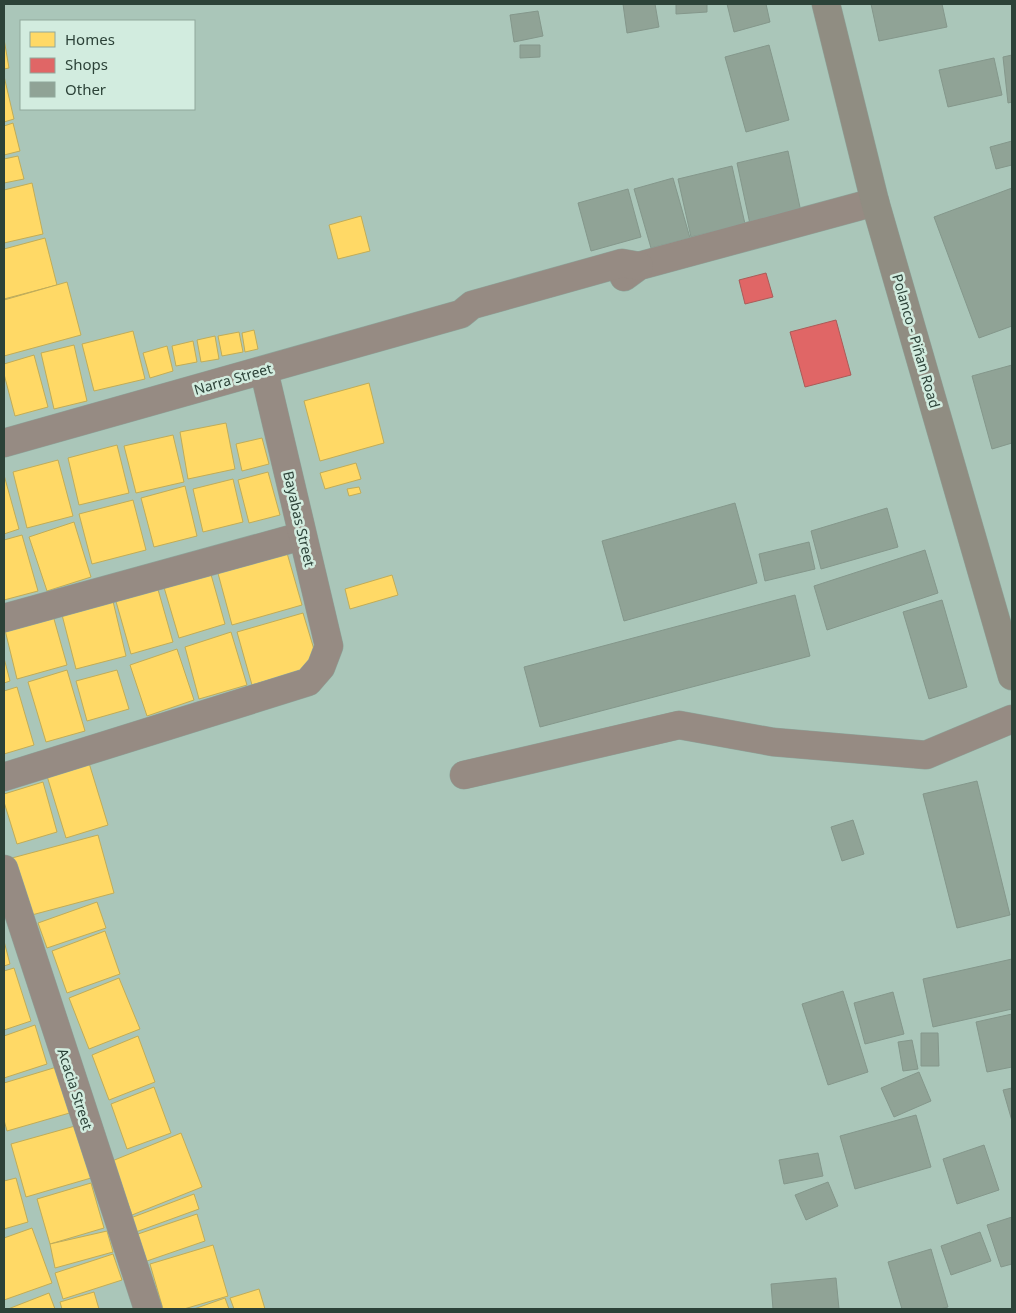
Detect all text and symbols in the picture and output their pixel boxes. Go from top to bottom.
legend [20,20,195,110]
text: Homes [65,29,115,49]
text: Shops [65,54,108,74]
text: Other [65,79,106,99]
street label: Polanco - Piñan Road [888,272,945,410]
street label: Narra Street [192,358,274,399]
street label: Bayabas Street [279,469,320,569]
street label: Acacia Street [53,1046,98,1132]

